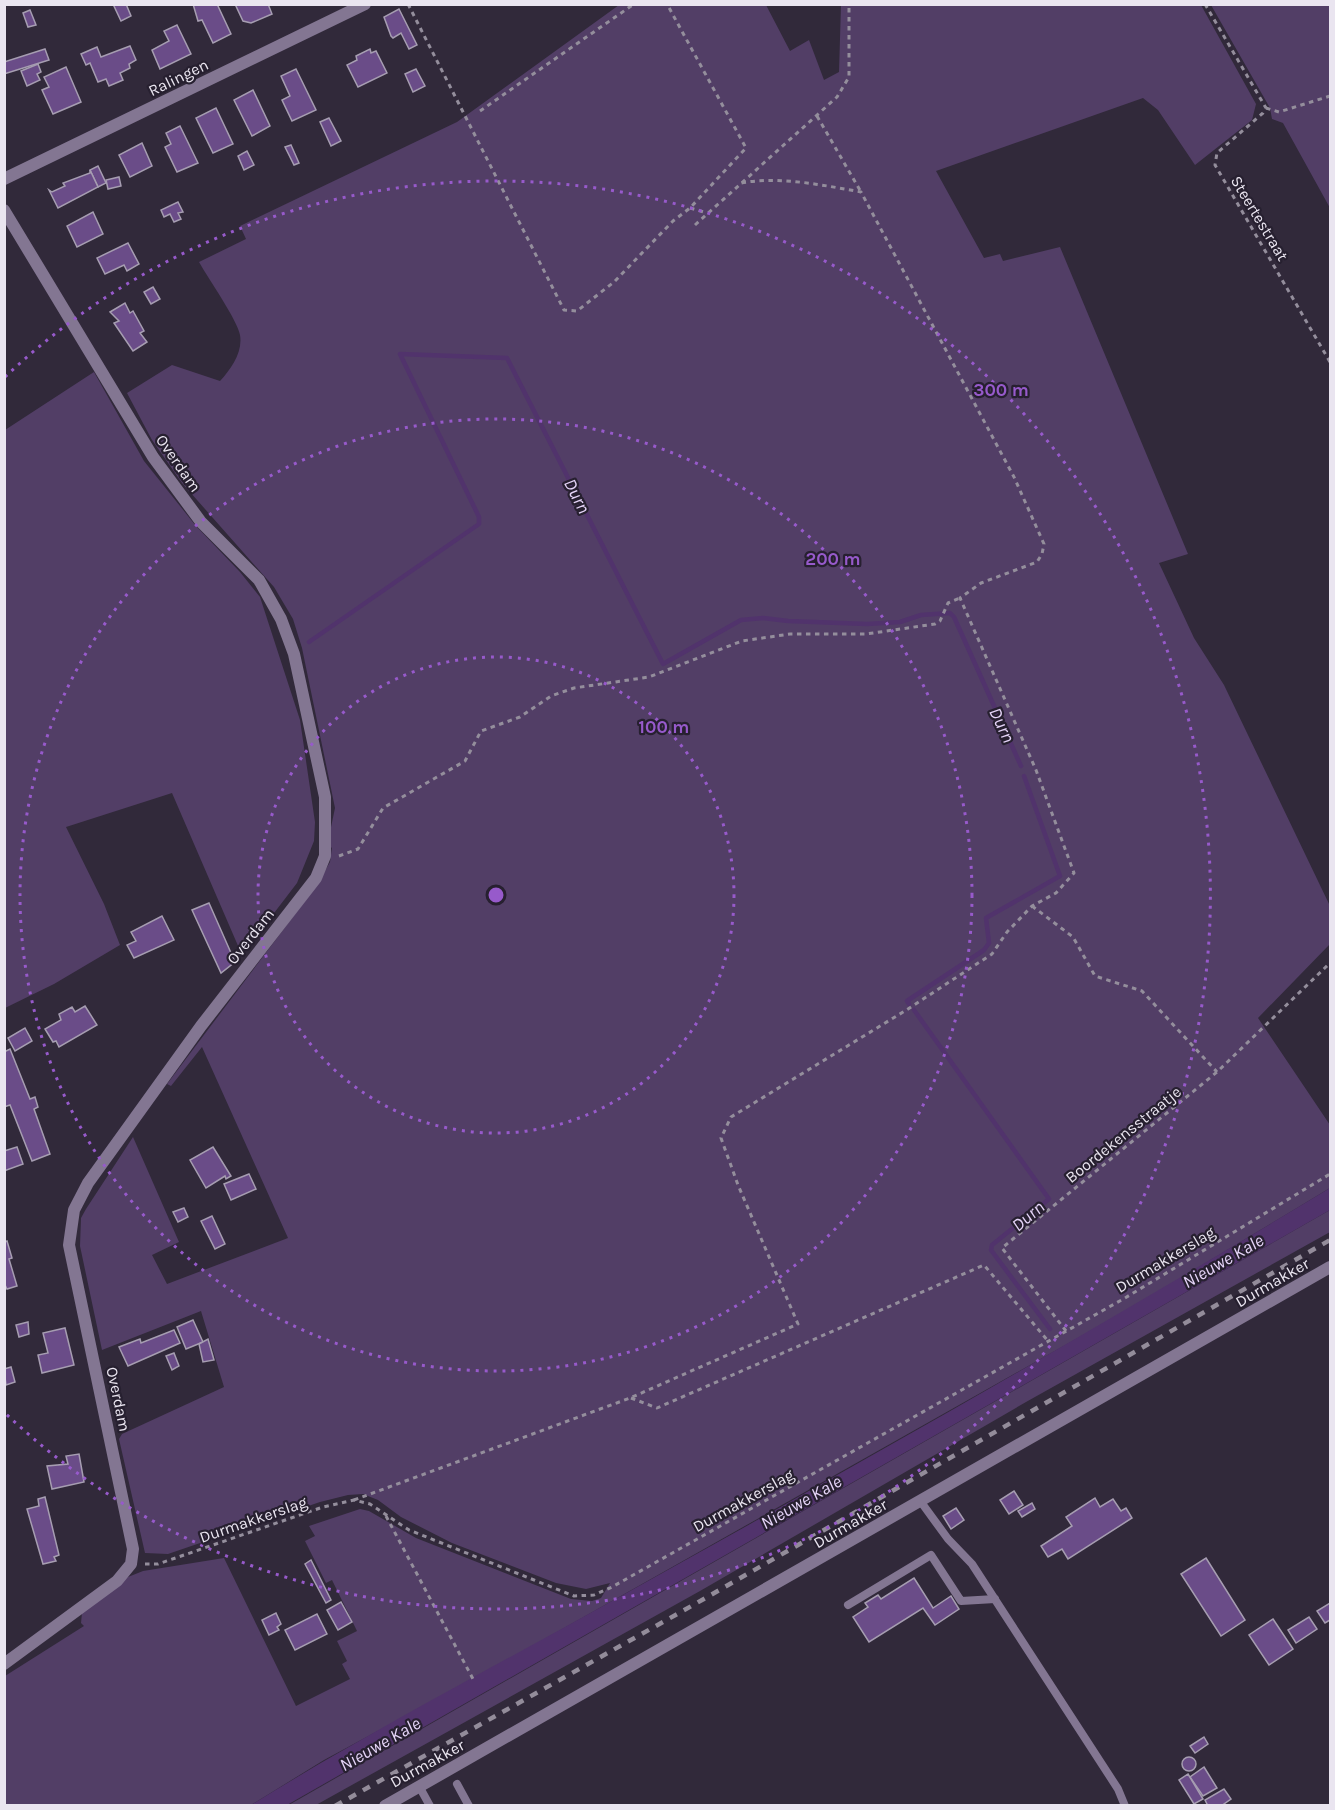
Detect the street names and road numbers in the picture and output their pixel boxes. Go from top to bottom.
street label: Ralingen [145,55,211,100]
street label: Steertestraat [1227,172,1292,264]
street label: Overdam [152,431,205,496]
street label: Overdam [223,905,278,968]
street label: Boordekensstraatje [1062,1082,1185,1187]
street label: Durmakkerslag [1112,1222,1218,1297]
street label: Durmakker [1232,1254,1313,1311]
street label: Overdam [102,1365,135,1433]
street label: Durmakkerslag [689,1465,797,1536]
street label: Durmakkerslag [197,1492,309,1547]
street label: Durmakker [810,1495,891,1552]
street label: Durmakker [387,1735,468,1792]

